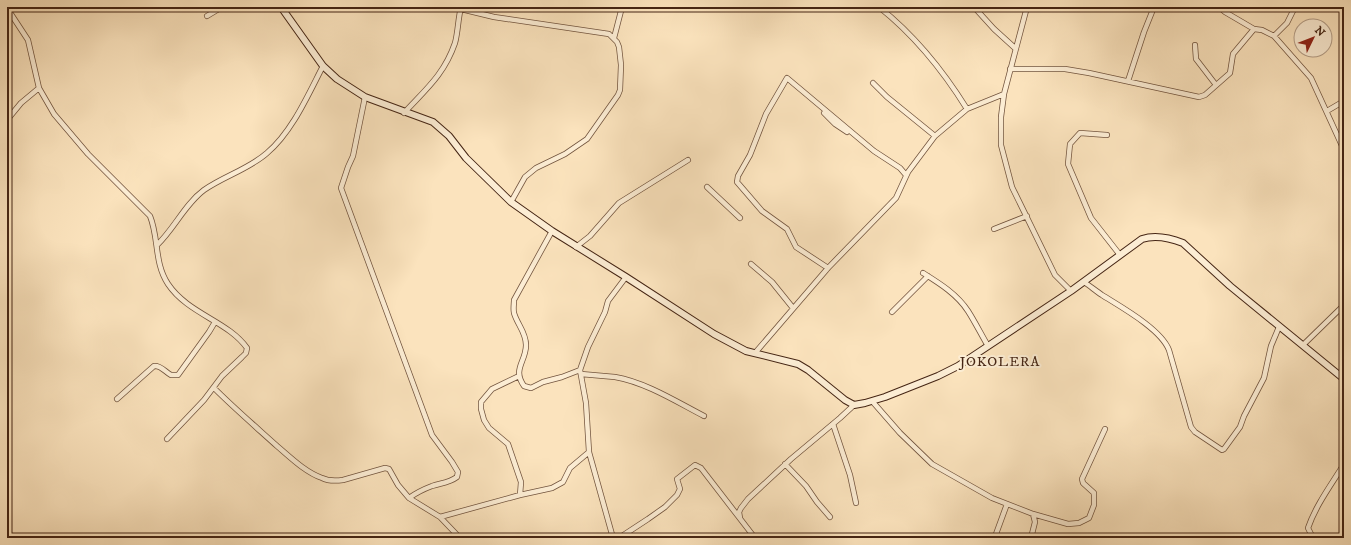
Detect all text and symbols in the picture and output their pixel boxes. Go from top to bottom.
north arrow [1293,18,1333,58]
text: N [1311,24,1328,40]
district label: JOKOLERA [958,353,1040,371]

